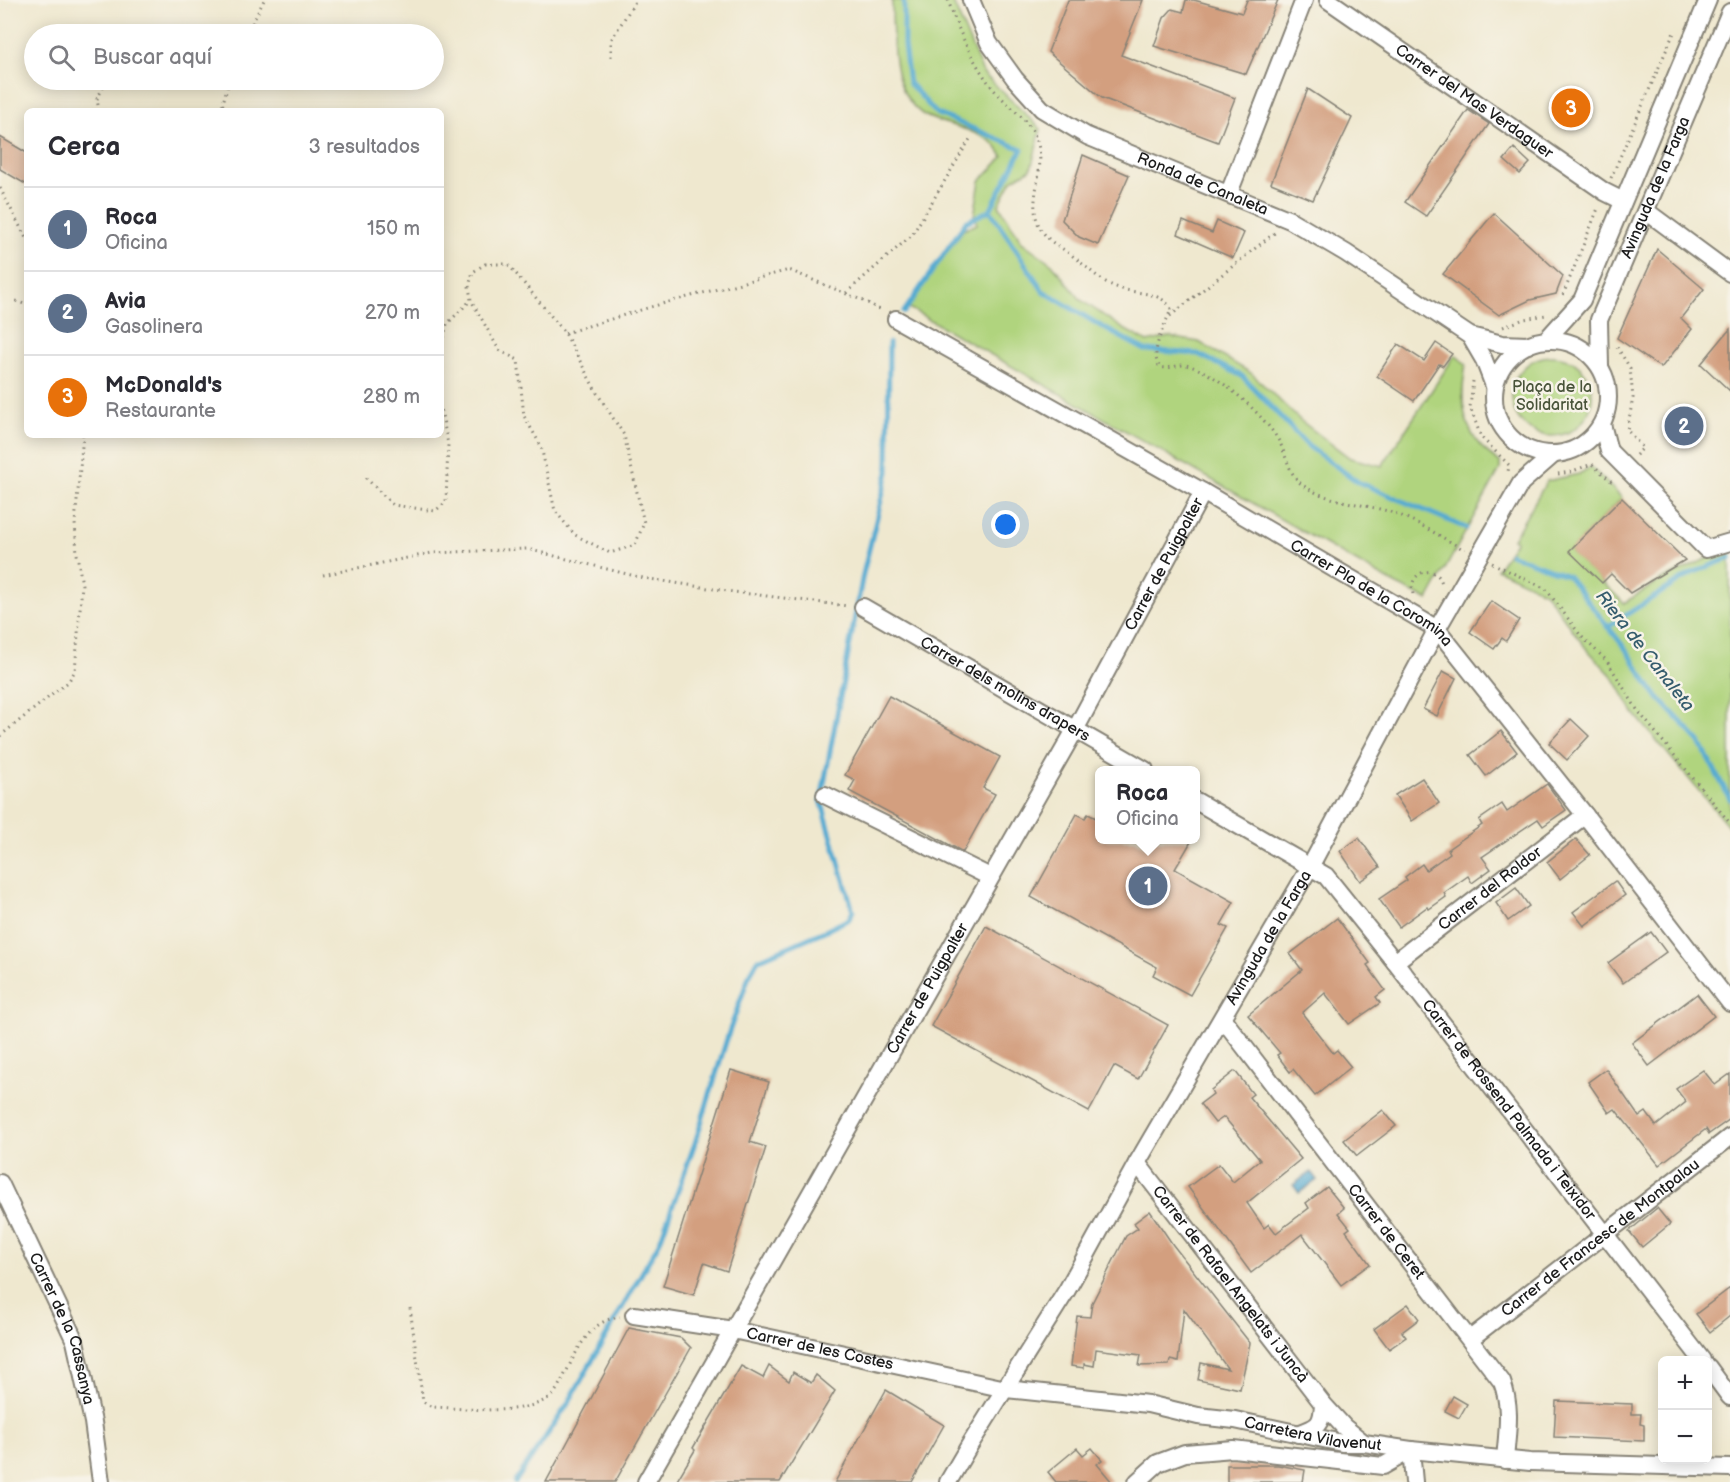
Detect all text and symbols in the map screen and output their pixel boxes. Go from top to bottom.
search box [24,24,444,90]
street label: Carrer del Mas Verdaguer [1392,40,1557,163]
icon: search [45,41,78,74]
text: Buscar aquí [93,44,212,71]
pin: 3 [1552,86,1590,130]
street label: Avinguda de la Farga [1617,114,1694,261]
text: Cerca [48,132,120,163]
text: 3 resultados [309,135,420,159]
street label: Ronda de Canaleta [1134,148,1271,219]
text: Roca [105,204,157,231]
text: 1 [63,217,72,241]
text: 150 m [367,217,420,241]
text: Oficina [105,231,168,255]
text: Avia [105,288,146,315]
text: 2 [62,301,73,325]
text: 270 m [365,301,420,325]
text: Gasolinera [105,315,203,339]
text: McDonald's [105,372,222,399]
park label: Plaça de la Solidaritat [1512,378,1592,415]
text: 3 [62,385,73,409]
text: 280 m [363,385,420,409]
text: Restaurante [105,399,216,423]
pin: 2 [1664,404,1704,448]
street label: Carrer de Puigpalter [1121,494,1208,634]
your location [991,510,1020,539]
street label: Carrer Pla de la Coromina [1287,536,1457,650]
water label: Riera de Canaleta [1591,586,1699,716]
street label: Carrer dels molins drapers [917,633,1093,746]
popup [1095,766,1200,844]
text: Roca [1116,780,1168,807]
text: Oficina [1116,807,1179,831]
street label: Carrer del Roldor [1434,842,1546,935]
pin: 1 [1128,864,1168,908]
street label: Avinguda de la Farga [1222,867,1315,1008]
street label: Carrer de Puigpalter [883,919,972,1058]
street label: Carrer de Rossend Palmada i Teixidor [1418,996,1600,1224]
street label: Carrer de Francesc de Montpalau [1497,1155,1703,1321]
street label: Carrer de Ceret [1344,1180,1429,1283]
street label: Carrer de Rafael Angelats i Juncà [1148,1182,1312,1386]
street label: Carrer de la Cassanya [25,1250,98,1406]
street label: Carrer de les Costes [745,1324,895,1374]
map controls [1658,1356,1712,1464]
button: + [1658,1356,1712,1410]
button: − [1658,1410,1712,1464]
street label: Carretera Vilavenut [1242,1413,1383,1455]

